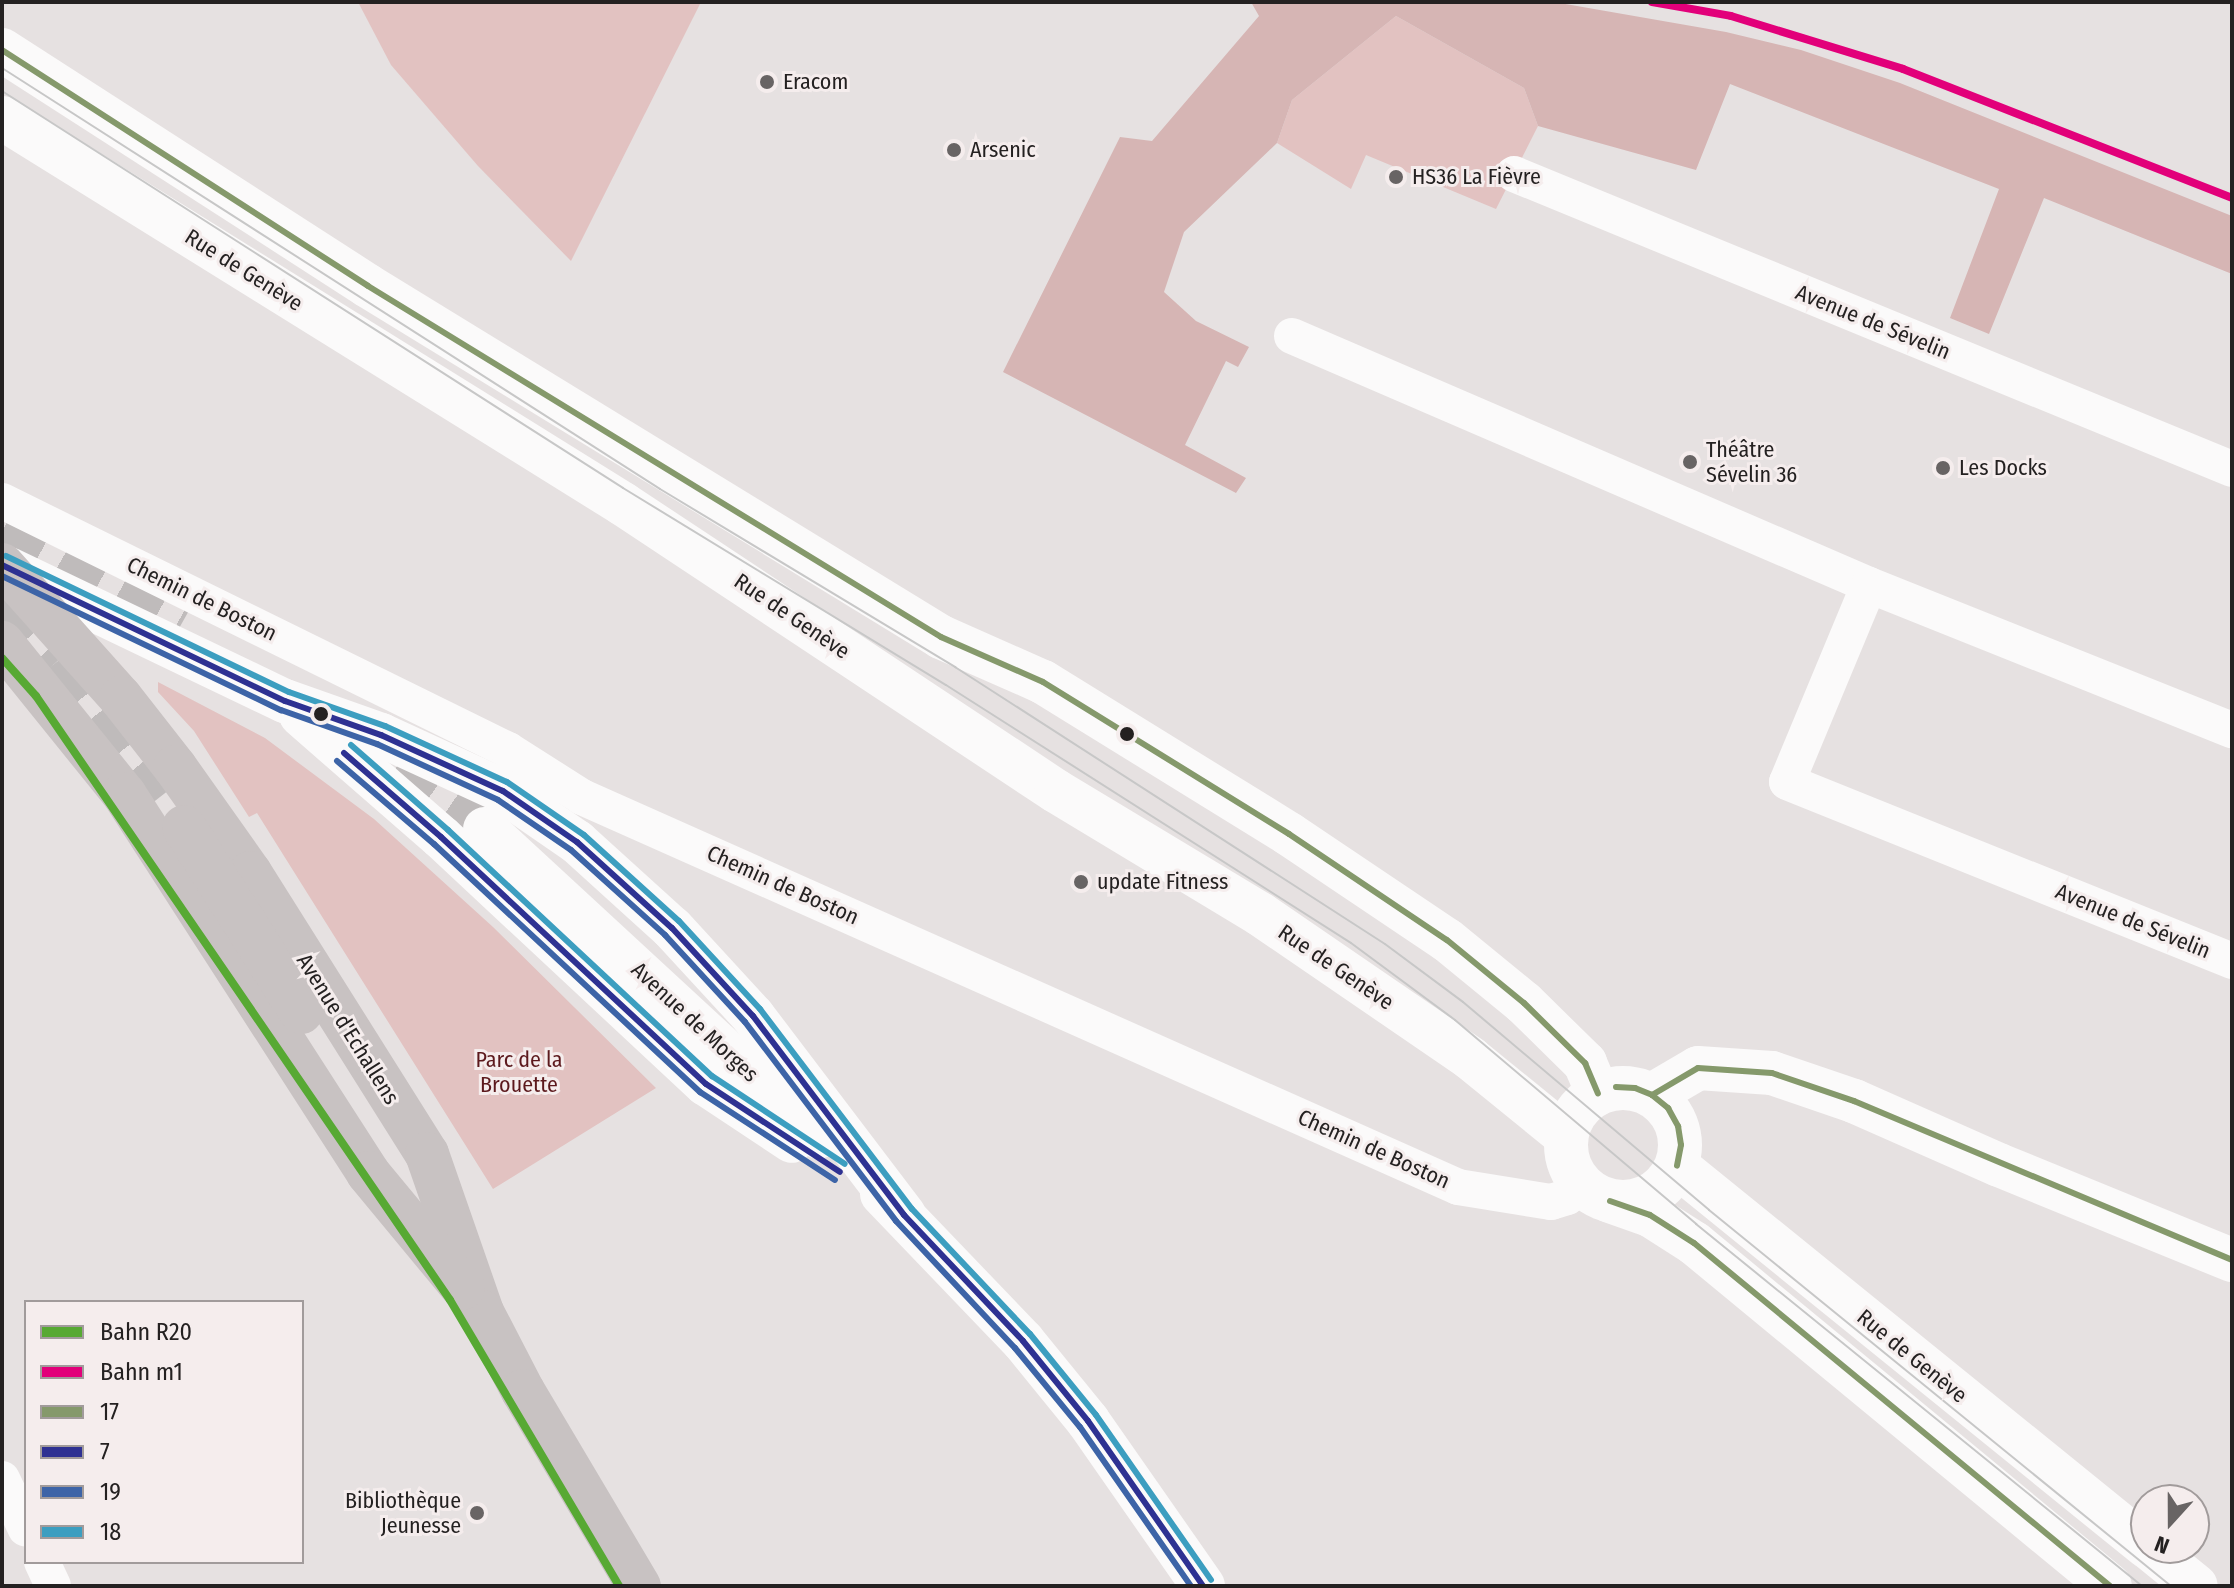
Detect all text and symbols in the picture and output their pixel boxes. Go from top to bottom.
place label: Eracom [783,69,848,95]
marker: Eracom [758,73,776,91]
place label: Arsenic [970,137,1036,163]
marker: Arsenic [945,141,963,159]
place label: HS36 La Fièvre [1412,164,1541,190]
marker: HS36 La Fièvre [1387,168,1405,186]
street label: Rue de Genève [180,223,308,317]
street label: Avenue de Sévelin [1792,279,1954,365]
place label: Théâtre Sévelin 36 [1706,436,1797,488]
marker: Théâtre Sévelin 36 [1681,453,1699,471]
place label: Les Docks [1959,455,2047,481]
marker: Les Docks [1934,459,1952,477]
street label: Chemin de Boston [123,551,281,647]
street label: Rue de Genève [729,568,855,664]
unlabelled marker [313,706,329,722]
unlabelled marker [1119,726,1135,742]
street label: Chemin de Boston [703,840,863,930]
place label: update Fitness [1097,869,1228,895]
marker: update Fitness [1072,873,1090,891]
street label: Avenue de Sévelin [2052,878,2214,964]
street label: Rue de Genève [1273,919,1399,1015]
street label: Avenue d'Echallens [291,949,405,1109]
street label: Avenue de Morges [626,956,764,1088]
park label: Parc de la Brouette [475,1046,563,1098]
street label: Chemin de Boston [1294,1104,1454,1194]
legend [24,1300,304,1564]
street label: Rue de Genève [1852,1304,1972,1408]
text: Bahn R20 [100,1318,192,1346]
text: Bahn m1 [100,1358,183,1386]
text: 17 [100,1398,119,1426]
text: 7 [100,1438,110,1466]
text: 19 [100,1478,121,1506]
north arrow [2130,1484,2210,1564]
place label: Bibliothèque Jeunesse [345,1487,461,1538]
marker: Bibliothèque Jeunesse [468,1504,486,1522]
text: 18 [100,1518,121,1546]
text: N [2151,1530,2173,1560]

